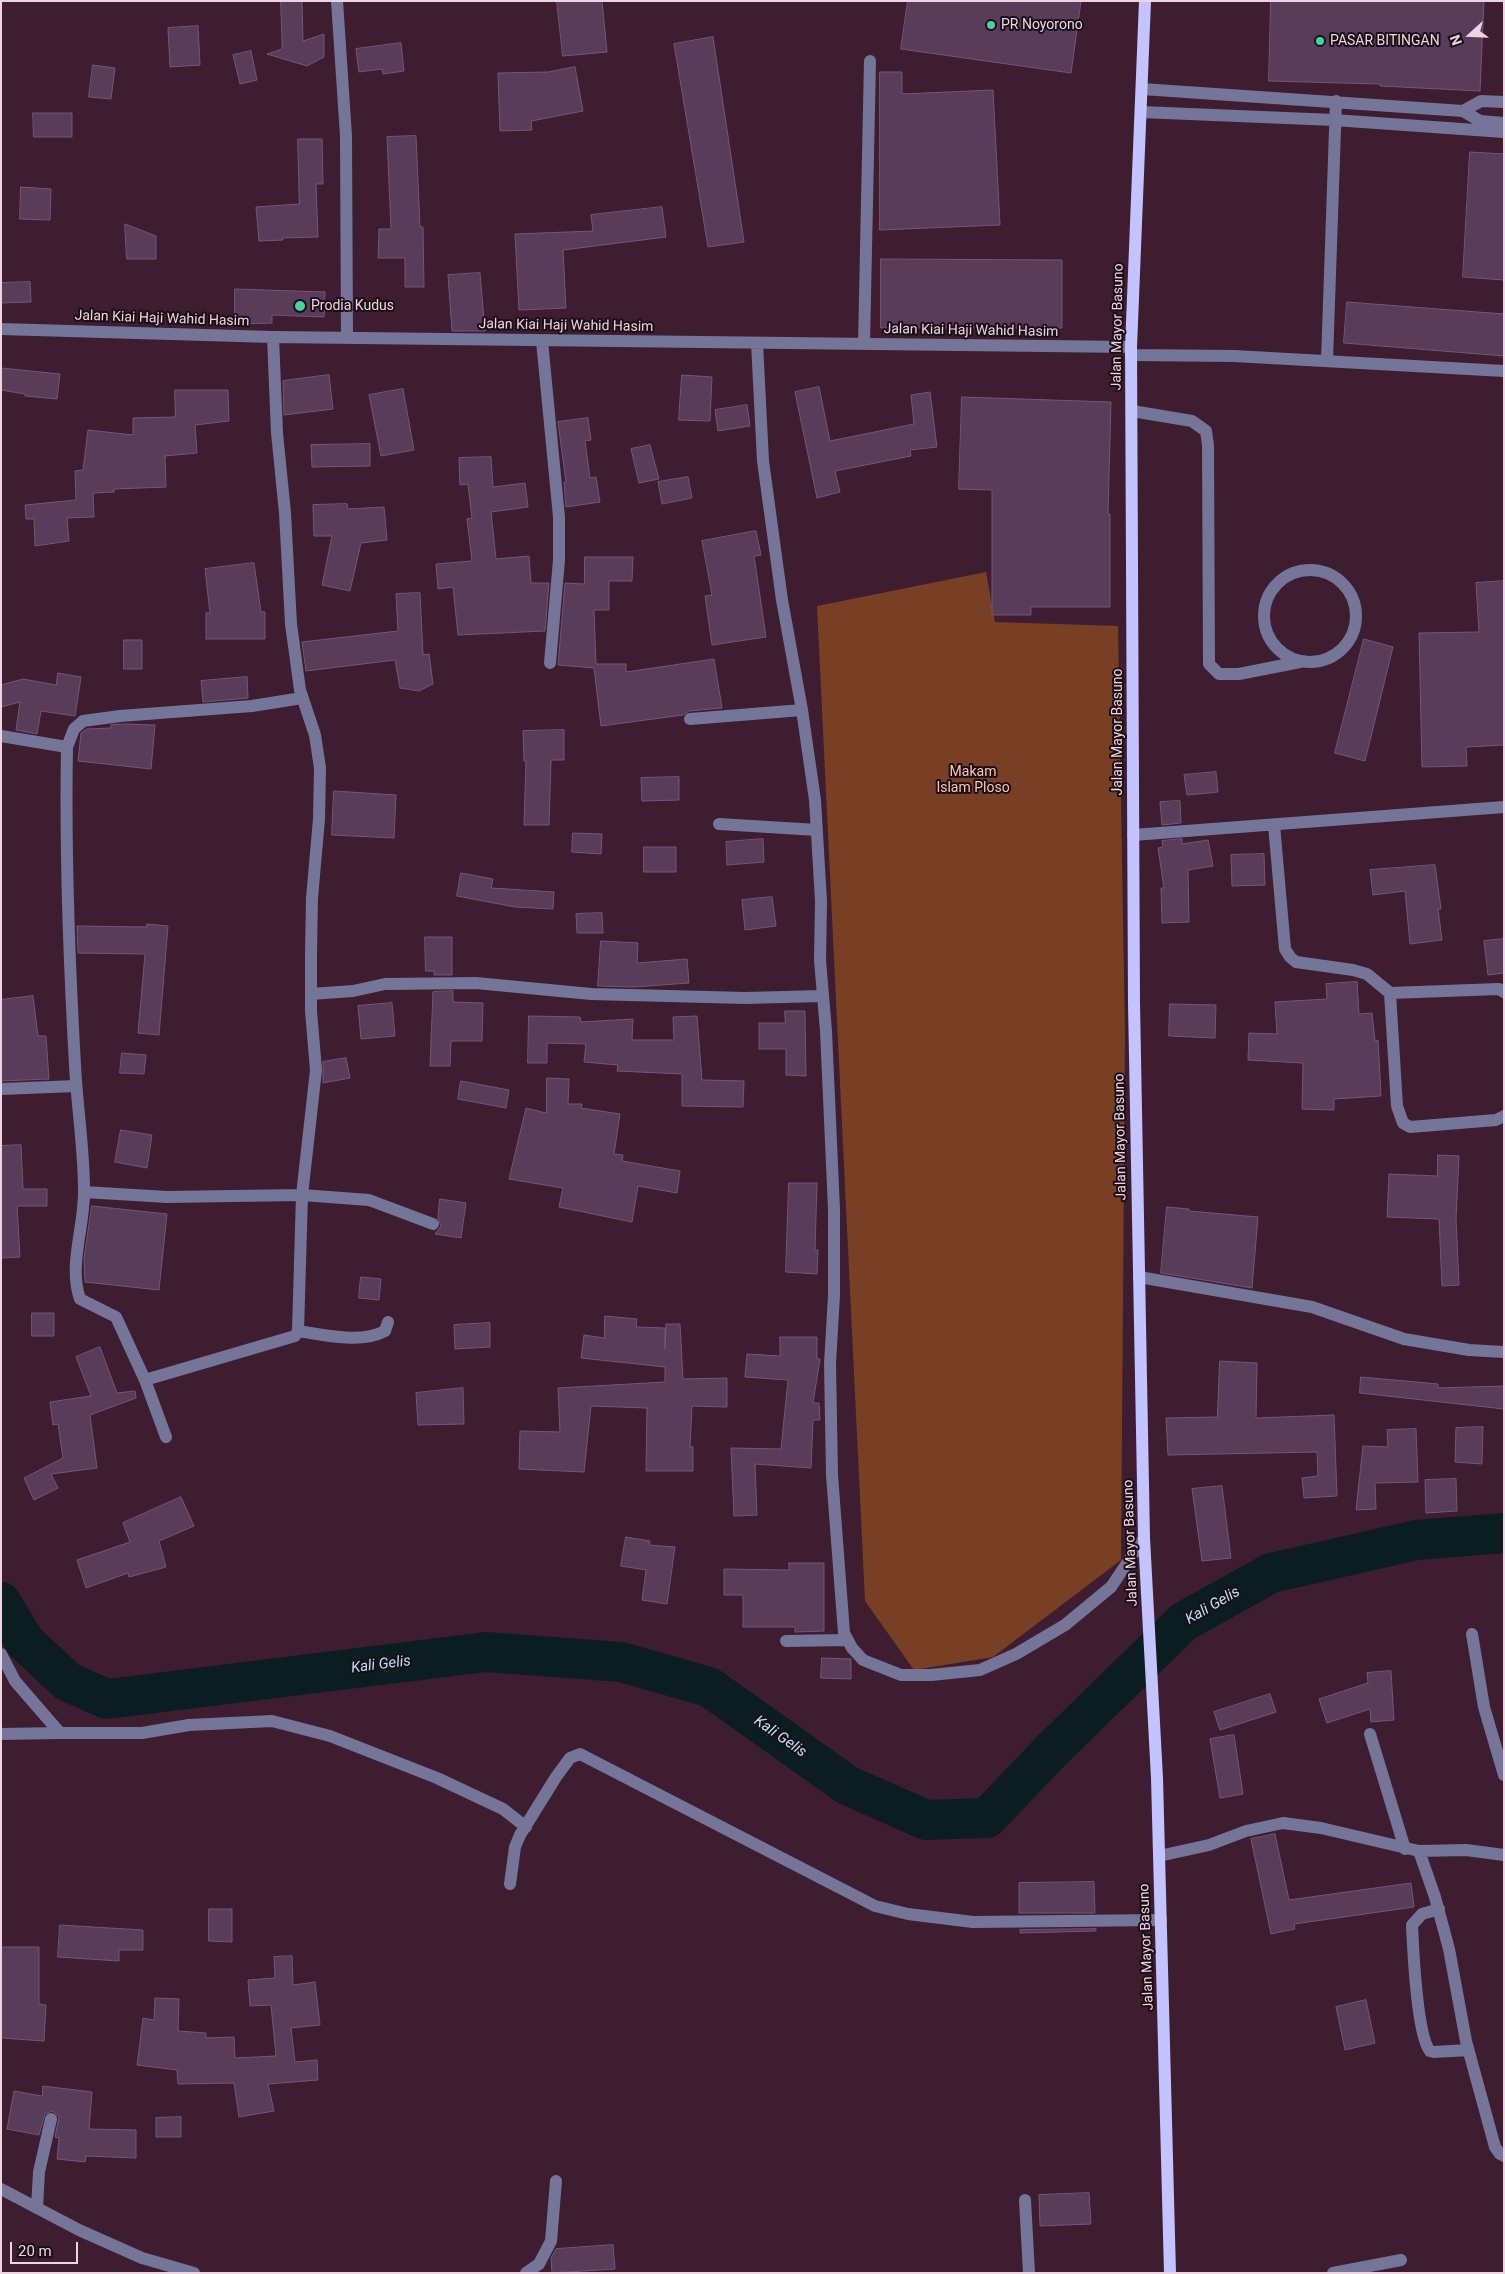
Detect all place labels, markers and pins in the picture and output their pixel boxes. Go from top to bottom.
place label: PR Noyorono [1001,17,1083,33]
marker: PR Noyorono [985,19,997,31]
place label: PASAR BITINGAN [1330,33,1440,49]
marker: PASAR BITINGAN [1314,35,1326,47]
place label: Prodia Kudus [311,298,394,314]
marker: Prodia Kudus [293,299,307,313]

